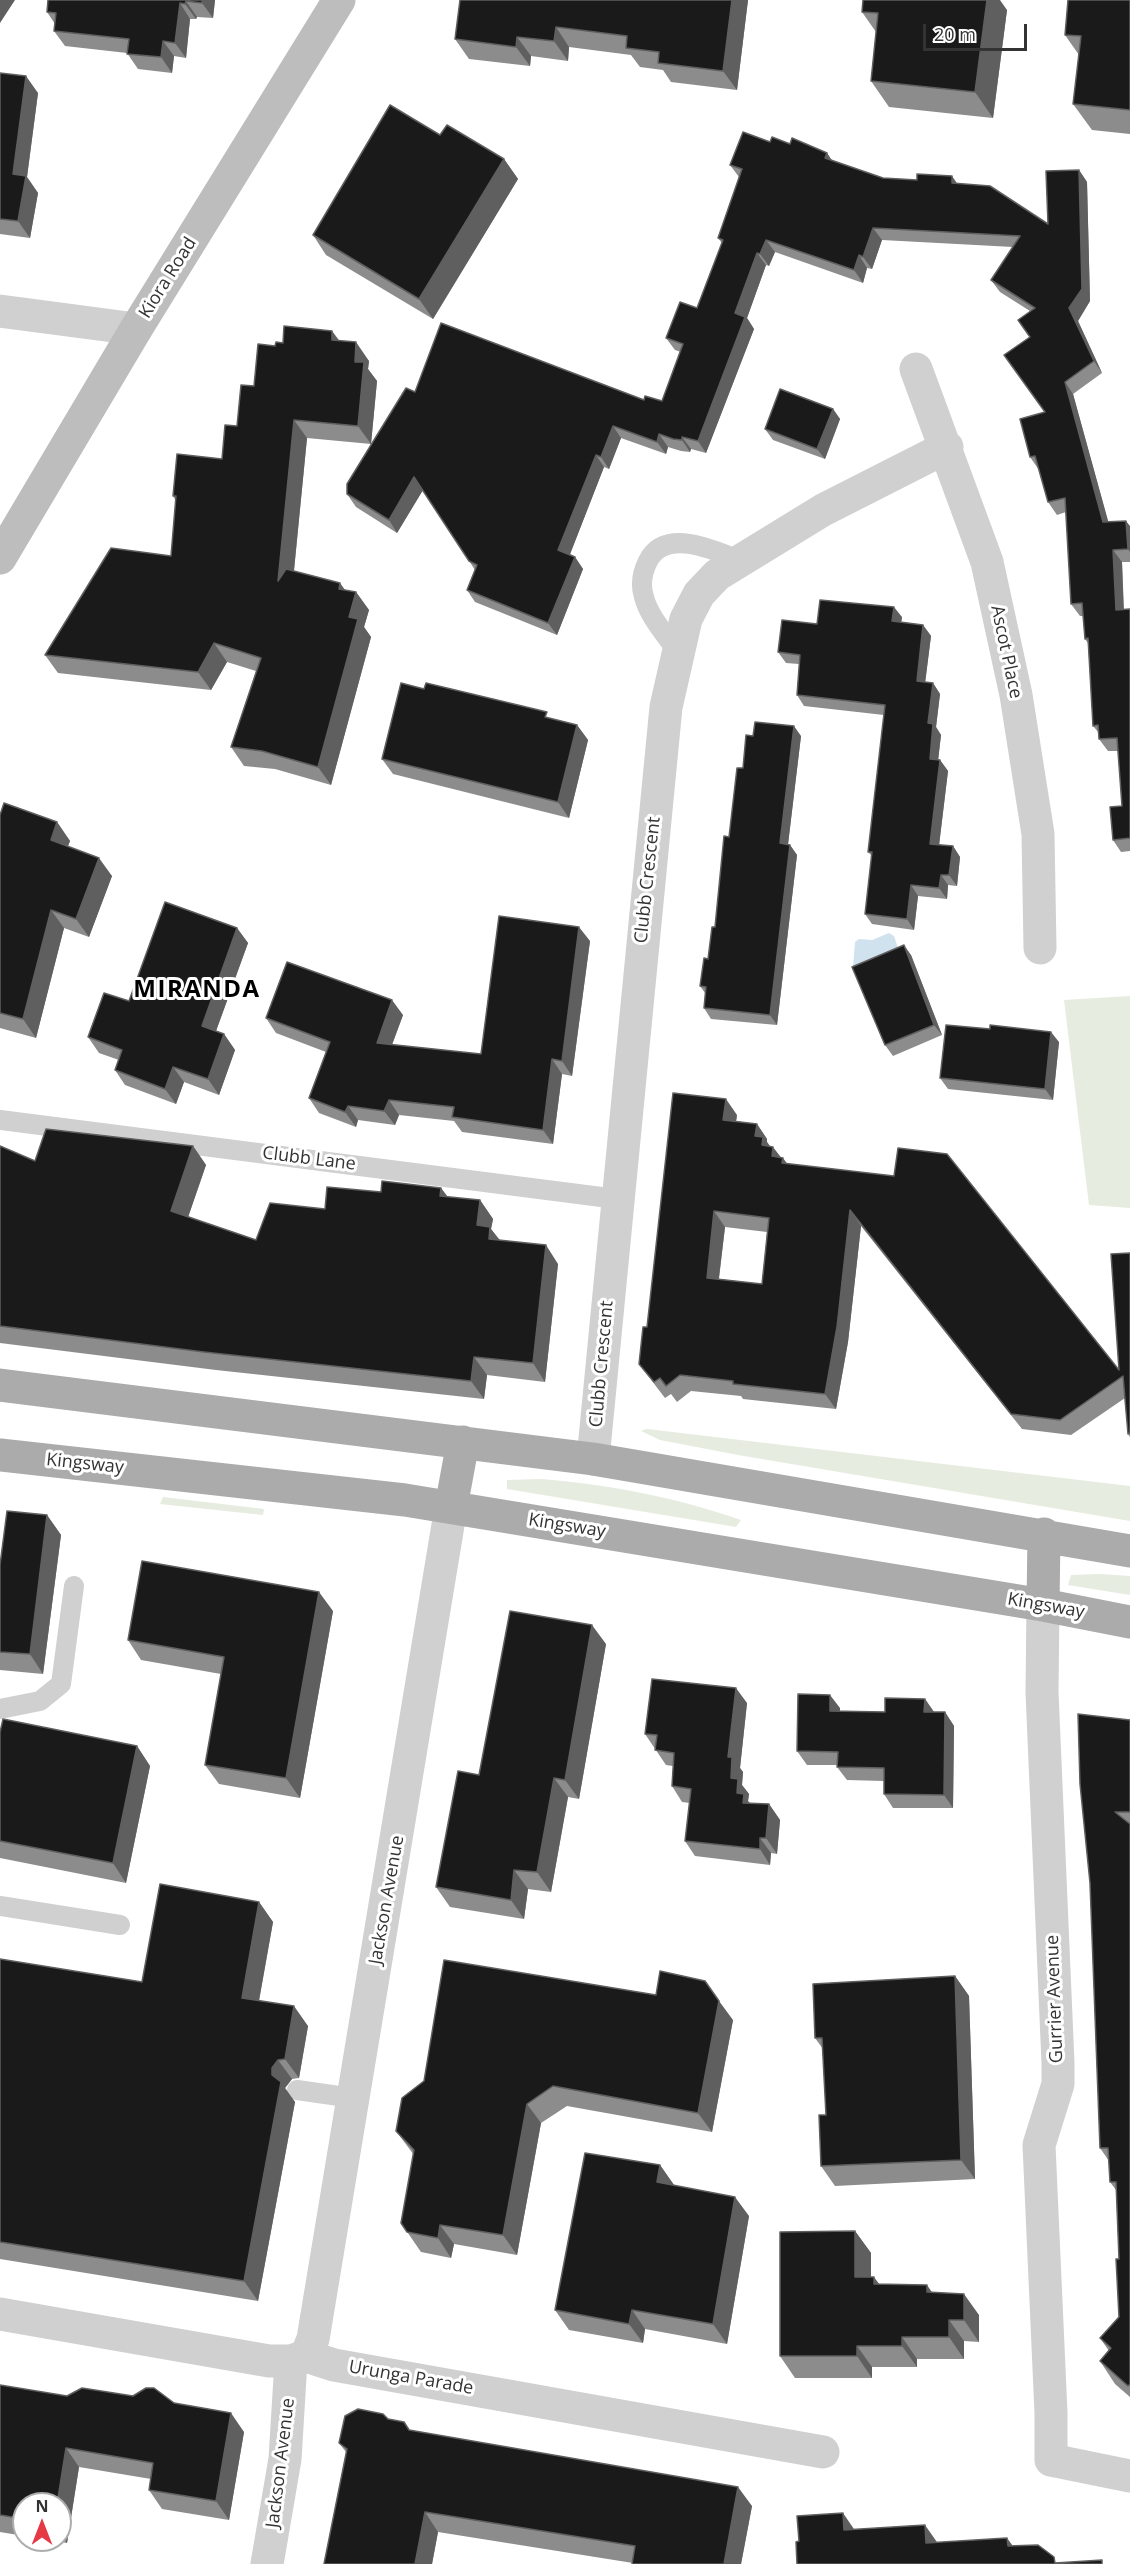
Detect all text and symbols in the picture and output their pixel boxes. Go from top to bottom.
scale bar [926,12,1030,50]
text: 20 m [934,22,976,46]
street label: Kiora Road [135,234,201,322]
street label: Ascot Place [986,603,1026,701]
street label: Clubb Crescent [631,816,665,944]
district label: MIRANDA [133,976,261,1004]
street label: Clubb Lane [261,1143,357,1175]
street label: Clubb Crescent [586,1300,618,1428]
street label: Kingsway [45,1449,125,1479]
street label: Kingsway [527,1509,607,1543]
street label: Kingsway [1006,1589,1086,1623]
street label: Jackson Avenue [365,1834,409,1966]
street label: Gurrier Avenue [1042,1935,1068,2063]
street label: Urunga Parade [347,2356,475,2400]
street label: Jackson Avenue [262,2397,300,2529]
north arrow [12,2492,72,2552]
text: N [35,2495,49,2517]

